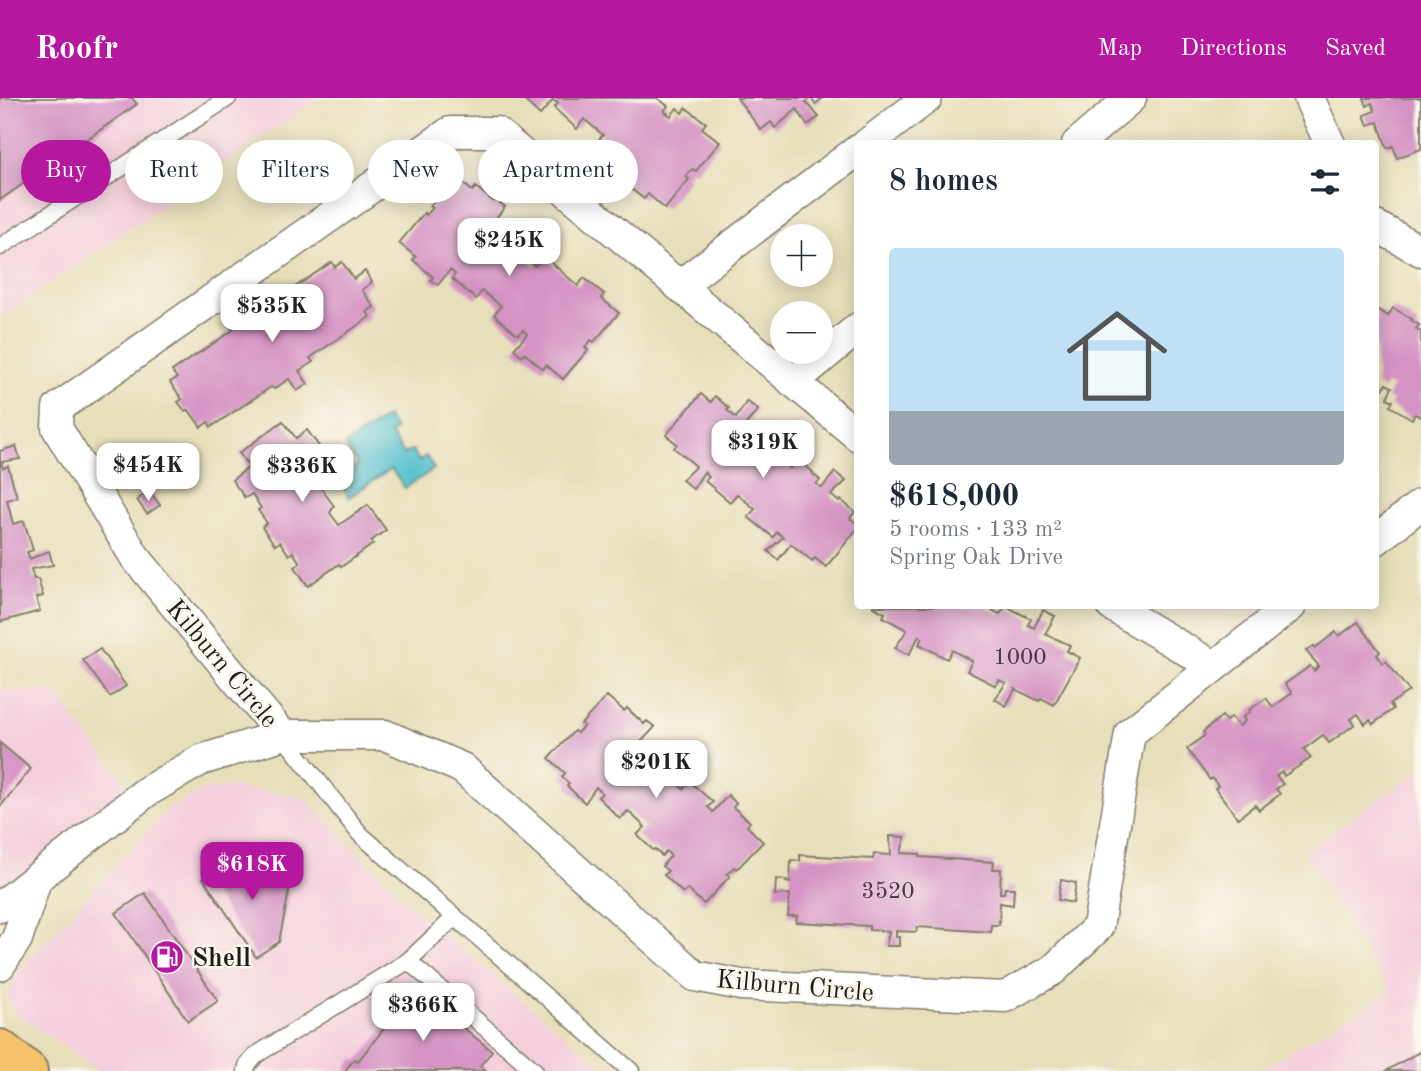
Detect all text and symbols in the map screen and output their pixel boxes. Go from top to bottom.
text: Roofr [35,33,118,66]
text: Map [1098,37,1142,61]
text: Directions [1180,37,1287,61]
text: Saved [1325,37,1386,61]
chip: Buy [21,140,111,203]
chip: Rent [125,140,223,203]
chip: Filters [237,140,354,203]
chip: New [368,140,464,203]
chip: Apartment [478,140,638,203]
icon: filters [1306,163,1344,201]
text: 8 homes [889,167,998,197]
pin: $245K [460,218,558,278]
map controls [770,224,833,364]
button: + [770,224,833,287]
text: $245K [473,229,545,252]
pin: $535K [223,285,321,344]
icon: home [1054,293,1180,419]
text: $535K [236,295,308,318]
button: − [770,301,833,364]
pin: $319K [714,420,812,480]
text: $319K [727,431,799,454]
pin: $454K [99,444,197,503]
pin: $336K [253,444,351,504]
text: $454K [112,454,184,477]
text: $336K [266,455,338,478]
text: $618,000 [889,482,1019,512]
text: 5 rooms · 133 m² [889,518,1062,541]
text: Spring Oak Drive [889,546,1063,569]
street label: Kilburn Circle [161,595,282,733]
house number: 1000 [993,646,1047,669]
pin: $201K [607,740,705,800]
text: $201K [620,751,692,774]
pin: $618K [203,842,301,902]
text: $618K [216,853,288,876]
house number: 3520 [861,880,915,903]
fuel station icon: Shell [148,938,186,976]
place label: Shell [192,946,251,972]
street label: Kilburn Circle [715,967,875,1007]
pin: $366K [374,984,472,1043]
text: $366K [387,994,459,1017]

